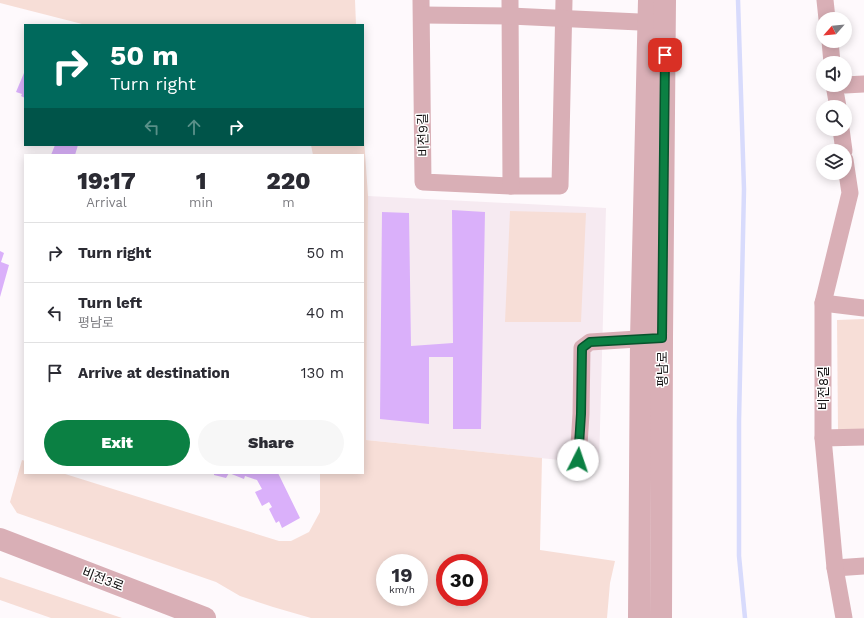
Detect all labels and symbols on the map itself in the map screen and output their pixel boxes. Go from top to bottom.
north arrow [816,12,852,48]
pin [648,38,682,72]
street label: 비전9길 [415,113,431,157]
street label: 평남로 [655,351,670,387]
street label: 비전8길 [816,366,831,410]
position arrow [557,439,599,481]
speed limit sign: 30 [436,554,488,606]
street label: 비전3로 [80,564,126,594]

